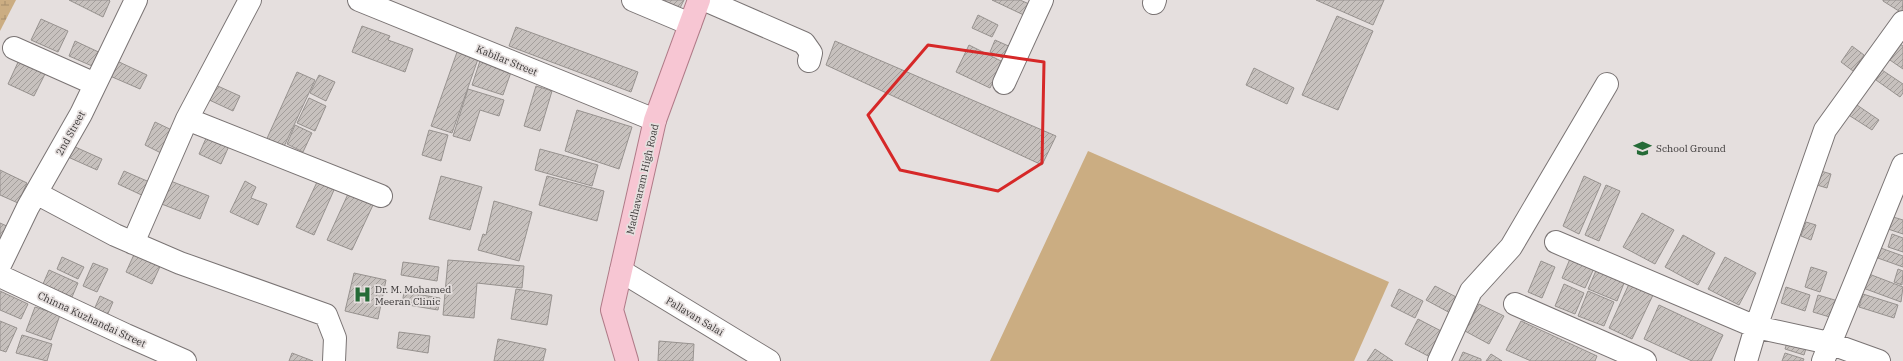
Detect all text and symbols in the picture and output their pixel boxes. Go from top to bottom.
street label: Kabilar Street [474,42,540,79]
street label: 2nd Street [53,108,88,158]
street label: Madhavaram High Road [623,123,662,236]
school or university icon: School Ground [1633,138,1653,158]
place label: School Ground [1656,142,1726,155]
place label: Dr. M. Mohamed Meeran Clinic [375,283,451,308]
hospital icon: Dr. M. Mohamed Meeran Clinic [352,285,372,305]
street label: Chinna Kuzhandai Street [36,289,148,350]
street label: Pallavan Salai [663,294,726,339]

